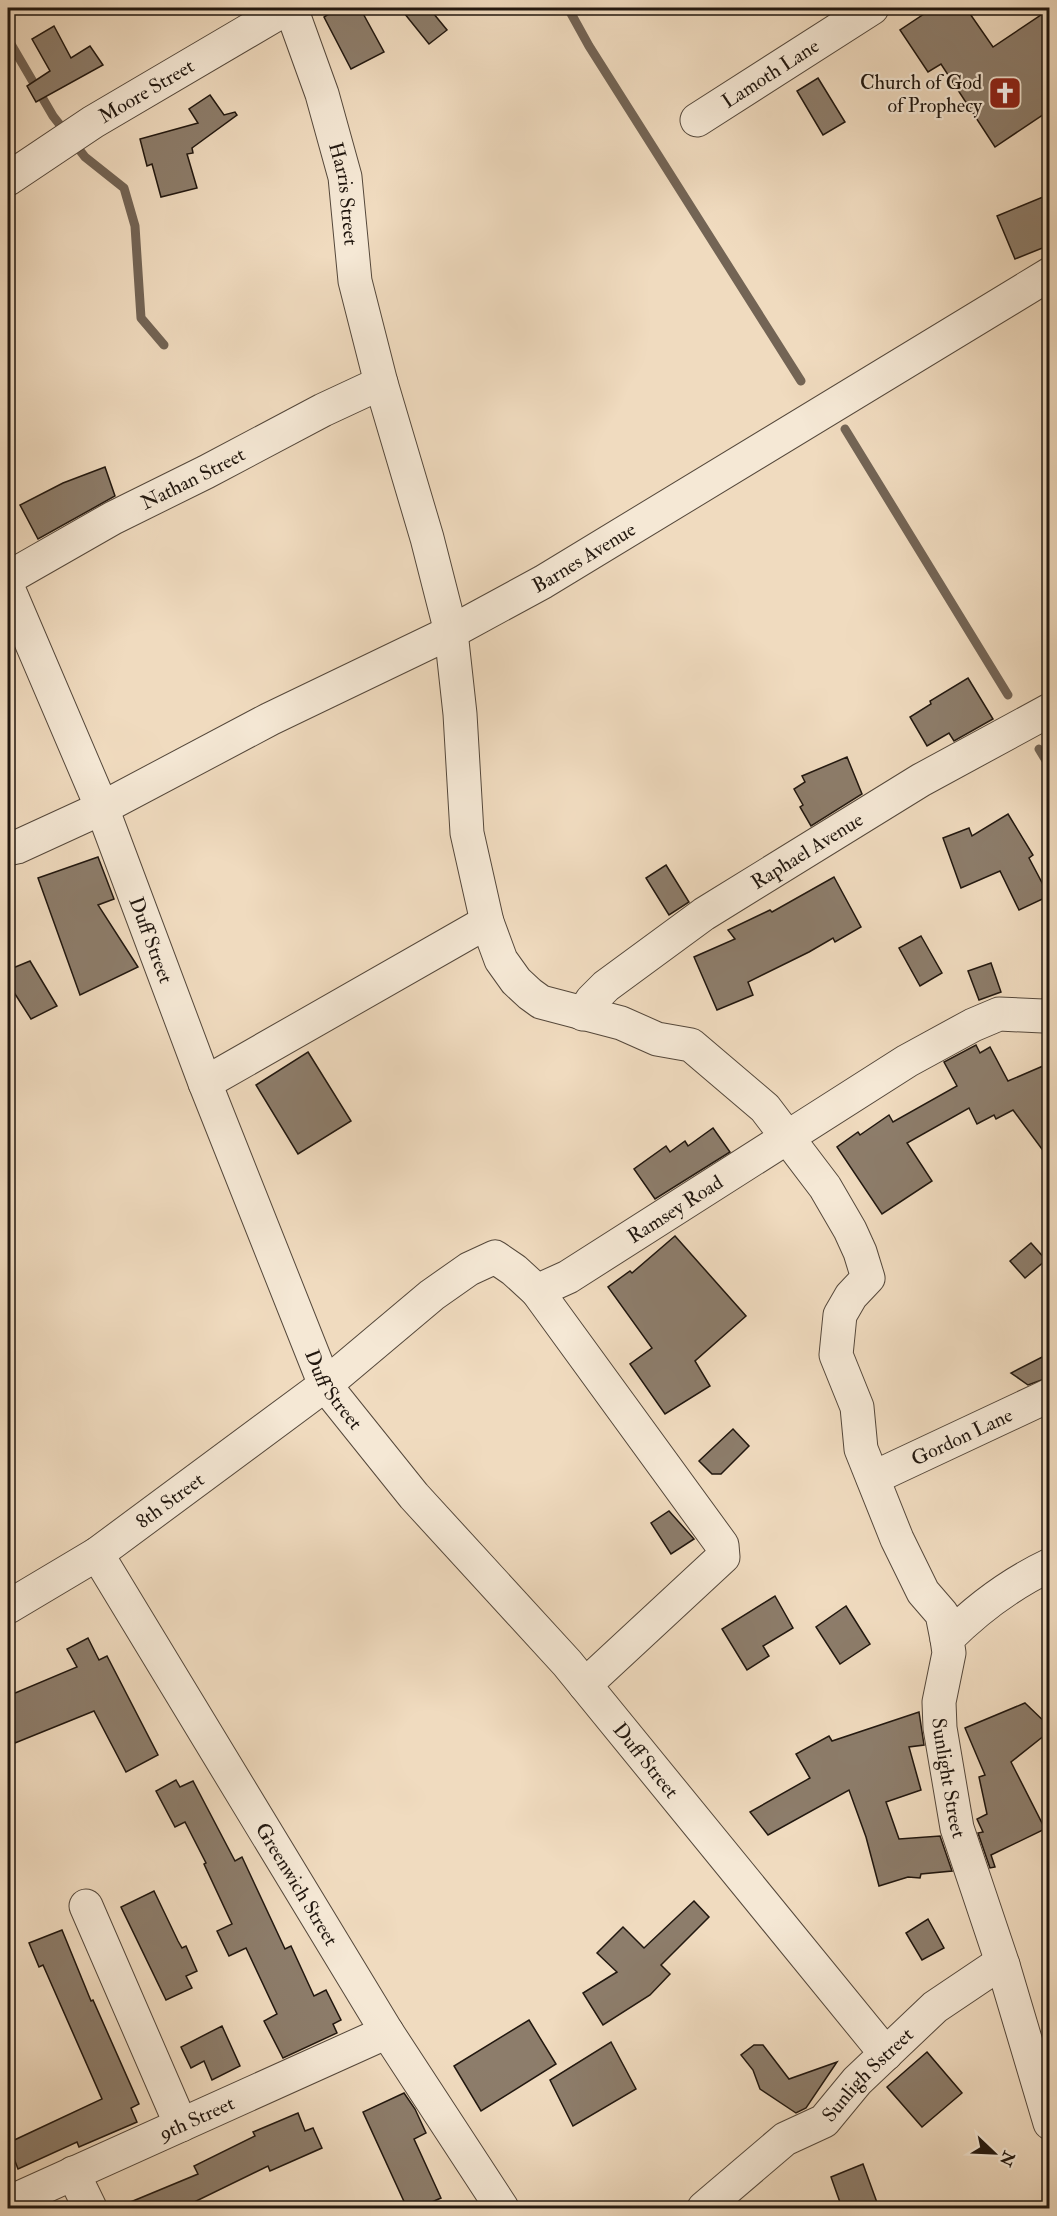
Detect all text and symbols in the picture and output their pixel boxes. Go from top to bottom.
street label: Lamoth Lane [717,33,824,113]
street label: Moore Street [94,53,199,129]
place label: Church of God of Prophecy [860,70,983,119]
church icon: Church of God of Prophecy [987,75,1023,111]
street label: Harris Street [323,139,364,247]
street label: Nathan Street [136,441,250,515]
street label: Barnes Avenue [528,516,640,598]
street label: Raphael Avenue [746,806,867,894]
street label: Duff Street [124,893,179,987]
street label: Ramsey Road [623,1169,727,1248]
street label: Duff Street [300,1346,368,1435]
street label: Gordon Lane [907,1402,1016,1471]
street label: 8th Street [131,1466,209,1534]
street label: Duff Street [608,1717,685,1804]
street label: Sunlight Street [927,1717,972,1842]
street label: Greenwich Street [250,1818,344,1951]
street label: Sunligh Sstreet [816,2022,919,2127]
street label: 9th Street [153,2090,239,2146]
north arrow [964,2123,1024,2183]
text: N [995,2147,1019,2170]

